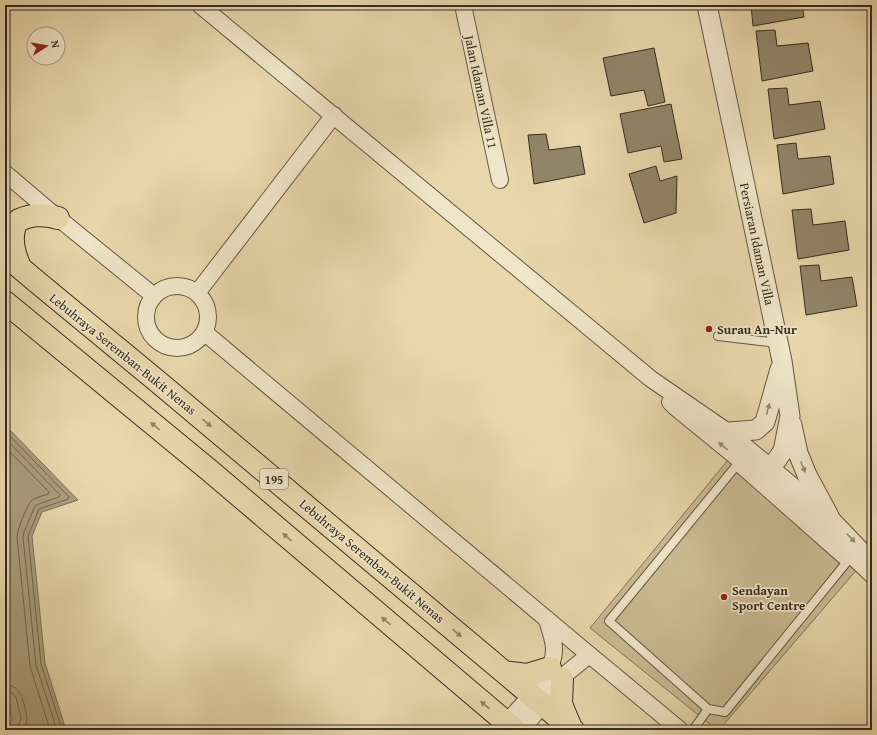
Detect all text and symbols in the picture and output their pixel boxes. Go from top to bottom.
north arrow [26,26,66,66]
street label: Jalan Idaman Villa 11 [459,32,502,150]
text: N [47,39,65,50]
street label: Persiaran Idaman Villa [735,181,779,308]
street label: Lebuhraya Seremban-Bukit Nenas [45,289,201,419]
place label: Surau An-Nur [717,320,797,339]
marker: Surau An-Nur [704,324,714,334]
one-way arrow [766,403,772,415]
one-way arrow [202,418,213,427]
one-way arrow [150,422,161,430]
one-way arrow [717,442,728,450]
one-way arrow [800,461,806,472]
road number: 195 [260,469,288,489]
street label: Lebuhraya Seremban-Bukit Nenas [295,494,449,628]
one-way arrow [282,532,292,541]
one-way arrow [846,533,855,543]
place label: Sendayan Sport Centre [732,581,805,615]
marker: Sendayan Sport Centre [719,592,729,602]
one-way arrow [381,616,391,625]
one-way arrow [452,628,462,637]
one-way arrow [480,700,490,709]

